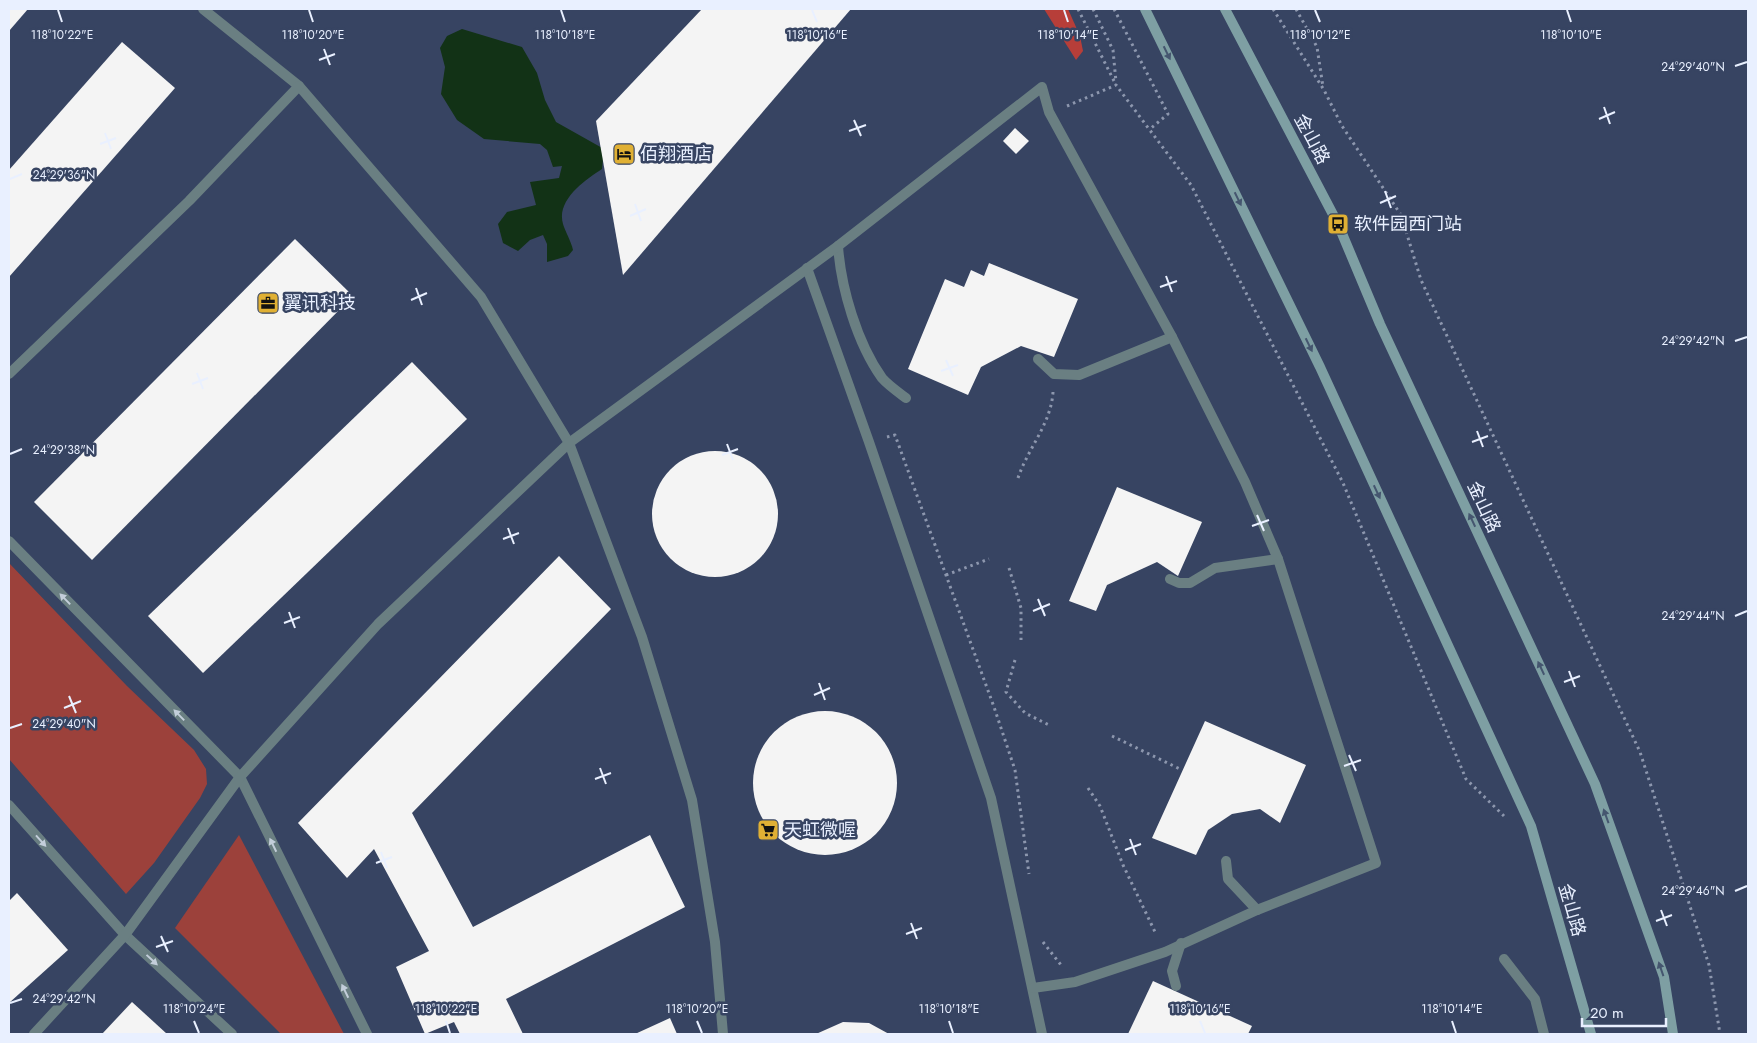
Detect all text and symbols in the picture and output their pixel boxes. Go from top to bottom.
text: 118°10'22"E [31,26,93,44]
text: 118°10'20"E [282,26,344,44]
text: 118°10'18"E [535,26,595,44]
text: 118°10'16"E [786,26,848,44]
text: 118°10'14"E [1037,26,1099,44]
text: 118°10'12"E [1289,26,1351,44]
text: 118°10'10"E [1540,26,1602,44]
one-way arrow [1163,45,1171,60]
text: 24°29'40"N [1661,58,1725,76]
street label: 金山路 [1288,109,1336,169]
place label: 佰翔酒店 [640,141,712,167]
hotel icon: 佰翔酒店 [612,142,636,166]
text: 24°29'36"N [33,166,95,184]
one-way arrow [1234,192,1242,206]
place label: 软件园西门站 [1354,211,1462,237]
bus stop icon: 软件园西门站 [1326,212,1350,236]
place label: 翼讯科技 [284,290,356,316]
office icon: 翼讯科技 [256,291,280,315]
text: 24°29'42"N [1661,332,1725,350]
one-way arrow [1305,338,1313,352]
text: 24°29'38"N [33,441,95,459]
street label: 金山路 [1461,477,1507,537]
one-way arrow [1374,485,1382,499]
one-way arrow [1468,513,1476,527]
one-way arrow [60,593,72,605]
text: 24°29'44"N [1661,607,1725,625]
one-way arrow [1536,661,1544,675]
one-way arrow [173,709,185,721]
text: 24°29'40"N [32,715,96,733]
one-way arrow [1602,808,1610,823]
place label: 天虹微喔 [784,817,856,843]
supermarket icon: 天虹微喔 [756,818,780,842]
one-way arrow [35,835,47,847]
one-way arrow [269,838,277,852]
street label: 金山路 [1552,880,1592,940]
text: 24°29'46"N [1661,882,1725,900]
one-way arrow [146,954,158,966]
one-way arrow [1657,961,1665,976]
one-way arrow [341,983,349,998]
text: 24°29'42"N [32,990,96,1008]
scale bar [1582,996,1666,1028]
text: 118°10'24"E [163,1000,225,1018]
text: 118°10'22"E [415,1000,477,1018]
text: 118°10'20"E [666,1000,728,1018]
text: 118°10'18"E [919,1000,979,1018]
text: 118°10'16"E [1169,1000,1231,1018]
text: 118°10'14"E [1421,1000,1483,1018]
text: 20 m [1590,1002,1624,1024]

